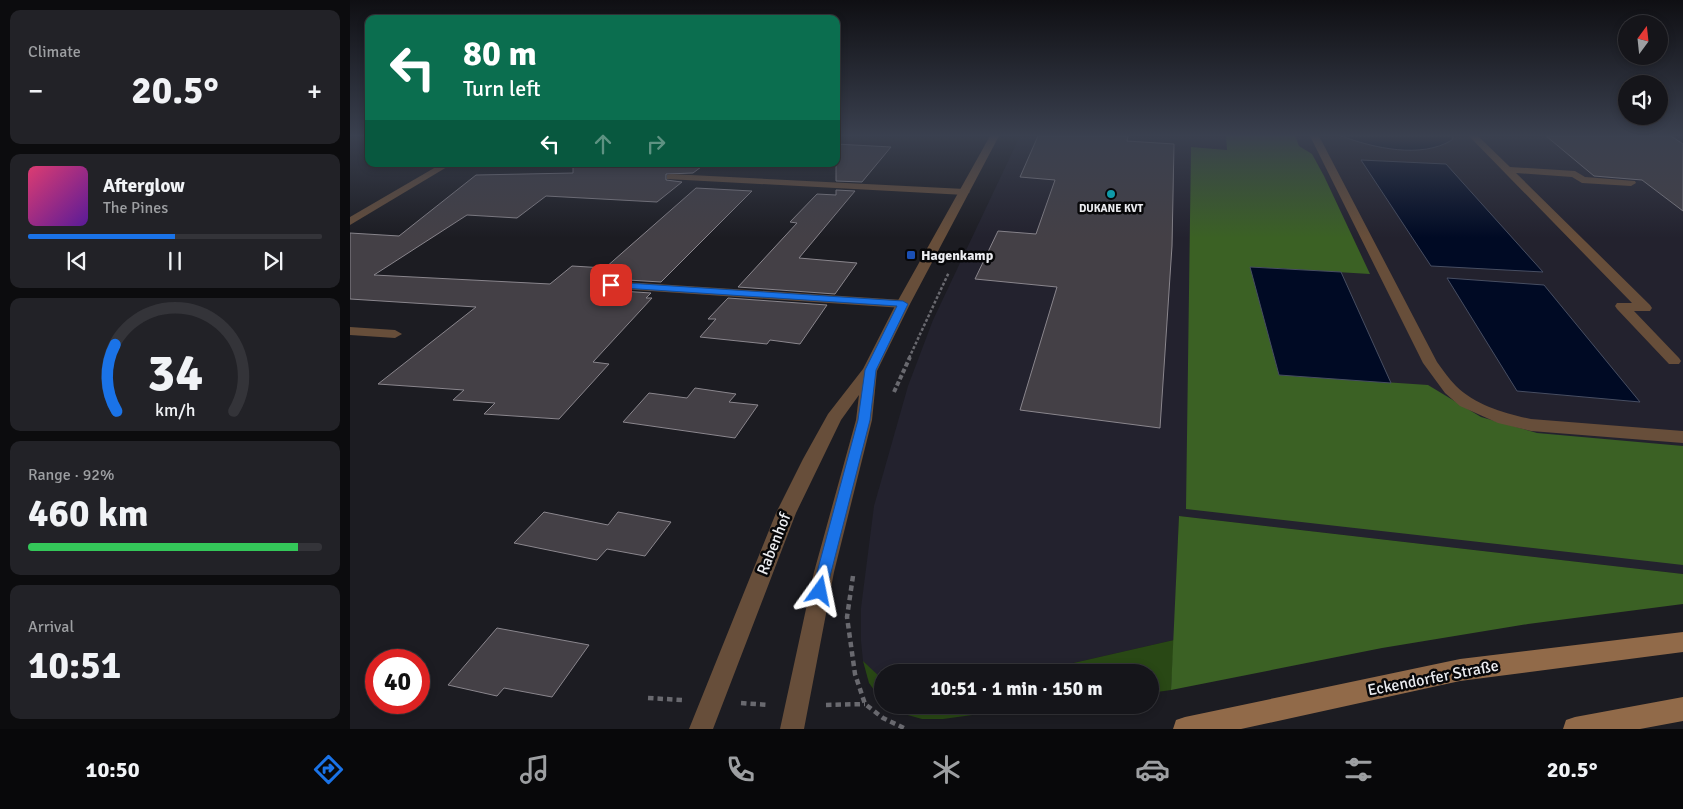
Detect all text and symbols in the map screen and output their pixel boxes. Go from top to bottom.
north arrow [1618,15,1668,65]
map controls [1618,15,1668,125]
text: 80 m [463,32,537,75]
icon: left [380,35,445,100]
text: Climate [28,42,81,62]
text: 20.5° [131,67,219,114]
text: − [28,74,43,108]
text: + [307,74,322,108]
text: Turn left [463,75,541,102]
button: sound [1618,75,1668,125]
icon: left [536,130,564,158]
icon: ahead [589,130,617,158]
icon: right [642,130,670,158]
text: Afterglow [103,174,185,198]
marker: DUKANE KVT [1105,188,1117,200]
text: The Pines [103,198,168,218]
place label: DUKANE KVT [1079,202,1143,215]
icon: previous [63,247,91,275]
icon: pause [161,247,189,275]
icon: next [259,247,287,275]
place label: Hagenkamp [921,247,994,264]
marker: Hagenkamp [905,249,917,261]
pin [590,264,632,306]
icon: arrive [597,271,625,299]
text: 34 [147,341,203,405]
text: km/h [155,399,195,421]
text: Range · 92% [28,465,114,485]
text: 460 km [28,490,149,537]
street label: Rabenhof [753,510,796,578]
position arrow [793,564,845,616]
text: Arrival [28,617,74,637]
text: 10:51 [28,642,121,689]
speed limit sign: 40 [365,649,430,714]
street label: Eckendorfer Straße [1366,655,1500,701]
text: 10:51 · 1 min · 150 m [930,677,1103,701]
icon: directions [311,752,346,787]
icon: music [517,752,552,787]
icon: phone [723,752,758,787]
icon: climate [929,752,964,787]
icon: car [1135,752,1170,787]
icon: filters [1341,752,1376,787]
text: 10:50 [86,756,140,783]
text: 20.5° [1547,756,1597,783]

